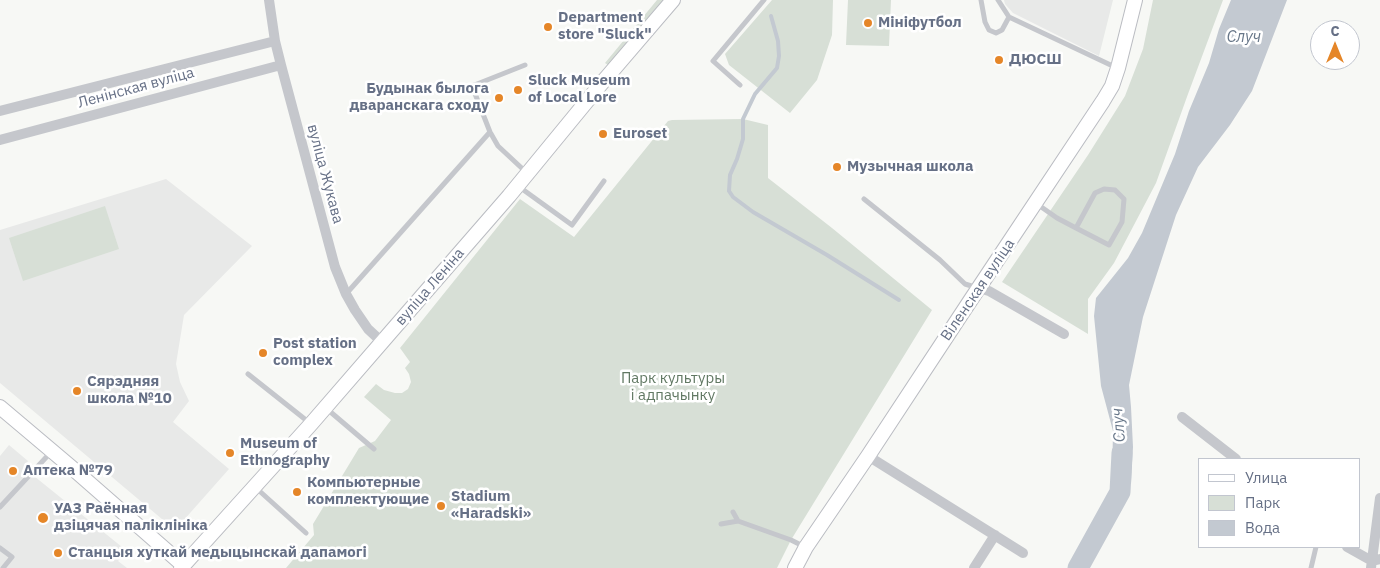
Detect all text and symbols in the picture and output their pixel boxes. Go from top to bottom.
place label: Department store "Sluck" [558,9,652,44]
place label: Мініфутбол [878,14,962,32]
marker: Мініфутбол [862,17,874,29]
north arrow [1310,20,1360,70]
marker: Department store "Sluck" [542,21,554,33]
text: С [1330,22,1340,40]
water label: Случ [1227,27,1261,47]
place label: ДЮСШ [1009,51,1062,69]
marker: ДЮСШ [993,54,1005,66]
street label: Ленінская вуліца [76,64,196,112]
place label: Sluck Museum of Local Lore [528,72,630,107]
place label: Будынак былога дваранскага сходу [349,80,489,115]
marker: Sluck Museum of Local Lore [512,84,524,96]
marker: Будынак былога дваранскага сходу [493,92,505,104]
street label: вуліца Жукава [303,122,347,226]
place label: Euroset [613,125,667,143]
marker: Euroset [597,128,609,140]
place label: Музычная школа [847,158,973,176]
marker: Музычная школа [831,161,843,173]
street label: Віленская вуліца [937,236,1019,344]
street label: вуліца Леніна [392,245,468,329]
place label: Post station complex [273,335,357,370]
marker: Post station complex [257,347,269,359]
park label: Парк культуры і адпачынку [621,370,725,405]
place label: Сярэдняя школа №10 [87,373,172,408]
marker: Сярэдняя школа №10 [71,385,83,397]
water label: Случ [1108,407,1130,443]
place label: Museum of Ethnography [240,435,330,470]
marker: Museum of Ethnography [224,447,236,459]
legend [1198,458,1360,548]
place label: Аптека №79 [23,462,113,480]
marker: Аптека №79 [7,465,19,477]
text: Улица [1245,468,1287,487]
place label: Компьютерные комплектующие [307,474,429,509]
marker: Компьютерные комплектующие [291,486,303,498]
place label: Stadium «Haradski» [451,488,531,523]
text: Парк [1245,493,1280,512]
place label: УАЗ Раённая дзіцячая паліклініка [54,500,208,535]
marker: Stadium «Haradski» [435,500,447,512]
marker: УАЗ Раённая дзіцячая паліклініка [36,511,50,525]
text: Вода [1245,518,1280,537]
place label: Станцыя хуткай медыцынскай дапамогі [68,544,367,562]
marker: Станцыя хуткай медыцынскай дапамогі [52,547,64,559]

